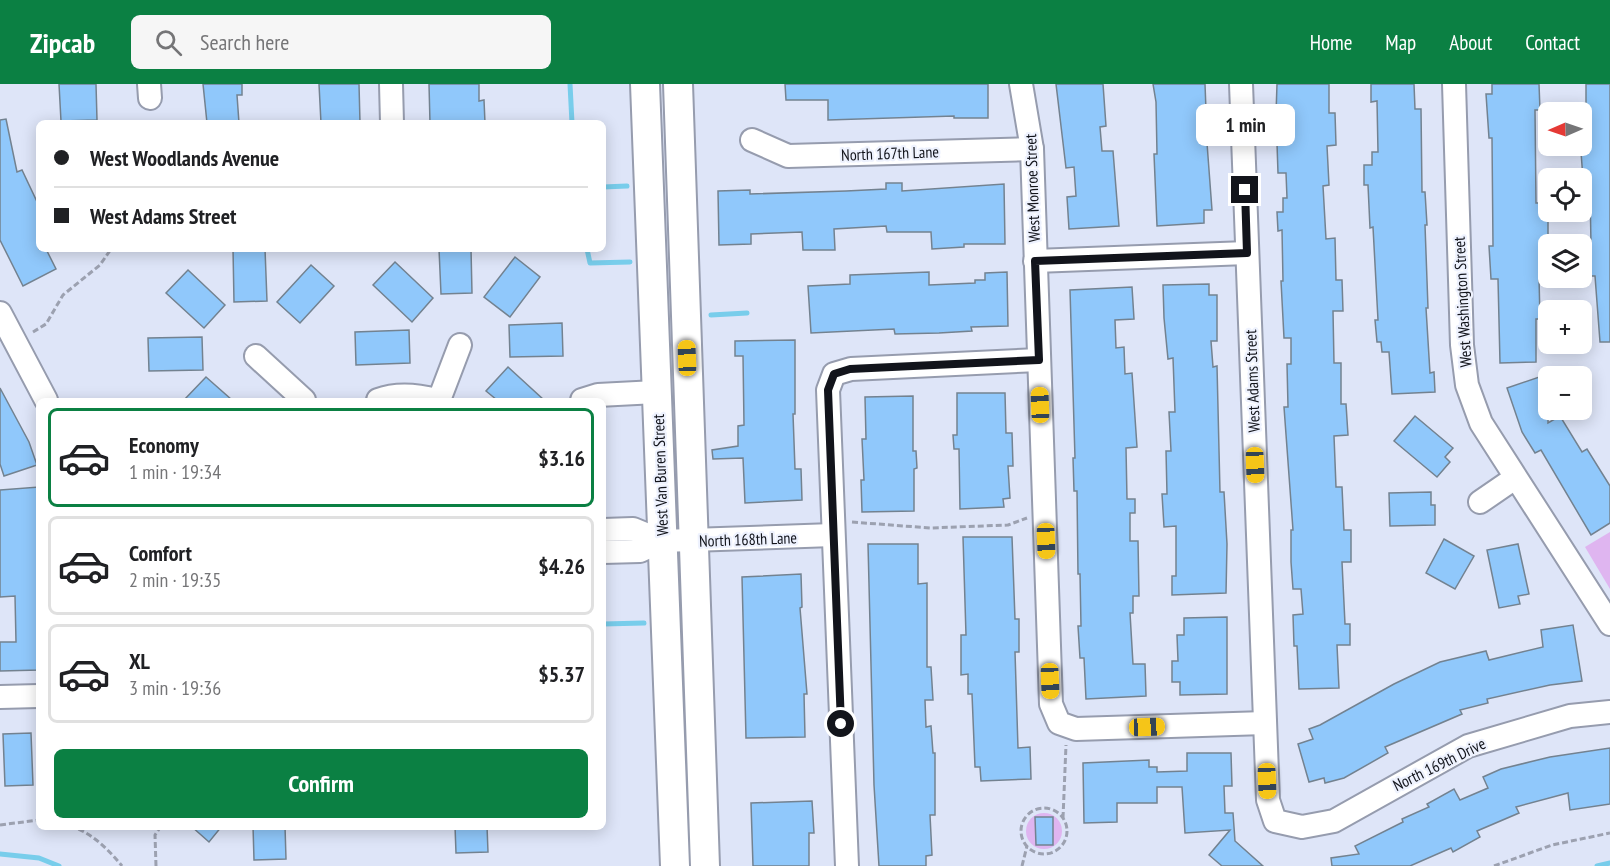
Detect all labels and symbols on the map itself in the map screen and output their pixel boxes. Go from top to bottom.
north arrow [1538,102,1592,156]
callout: 1 min [1196,103,1294,145]
street label: West Monroe Street [1020,133,1044,243]
street label: North 167th Lane [841,141,939,165]
route end [1231,176,1258,203]
street label: West Washington Street [1449,236,1475,368]
street label: West Adams Street [1240,329,1264,433]
car [677,340,697,376]
car [1030,387,1050,423]
street label: West Van Buren Street [648,413,672,536]
car [1245,447,1265,483]
car [1036,523,1056,559]
street label: North 168th Lane [699,527,797,551]
car [1040,663,1060,699]
route start [827,710,854,737]
car [1129,717,1165,737]
street label: North 169th Drive [1389,733,1489,795]
car [1257,763,1277,799]

